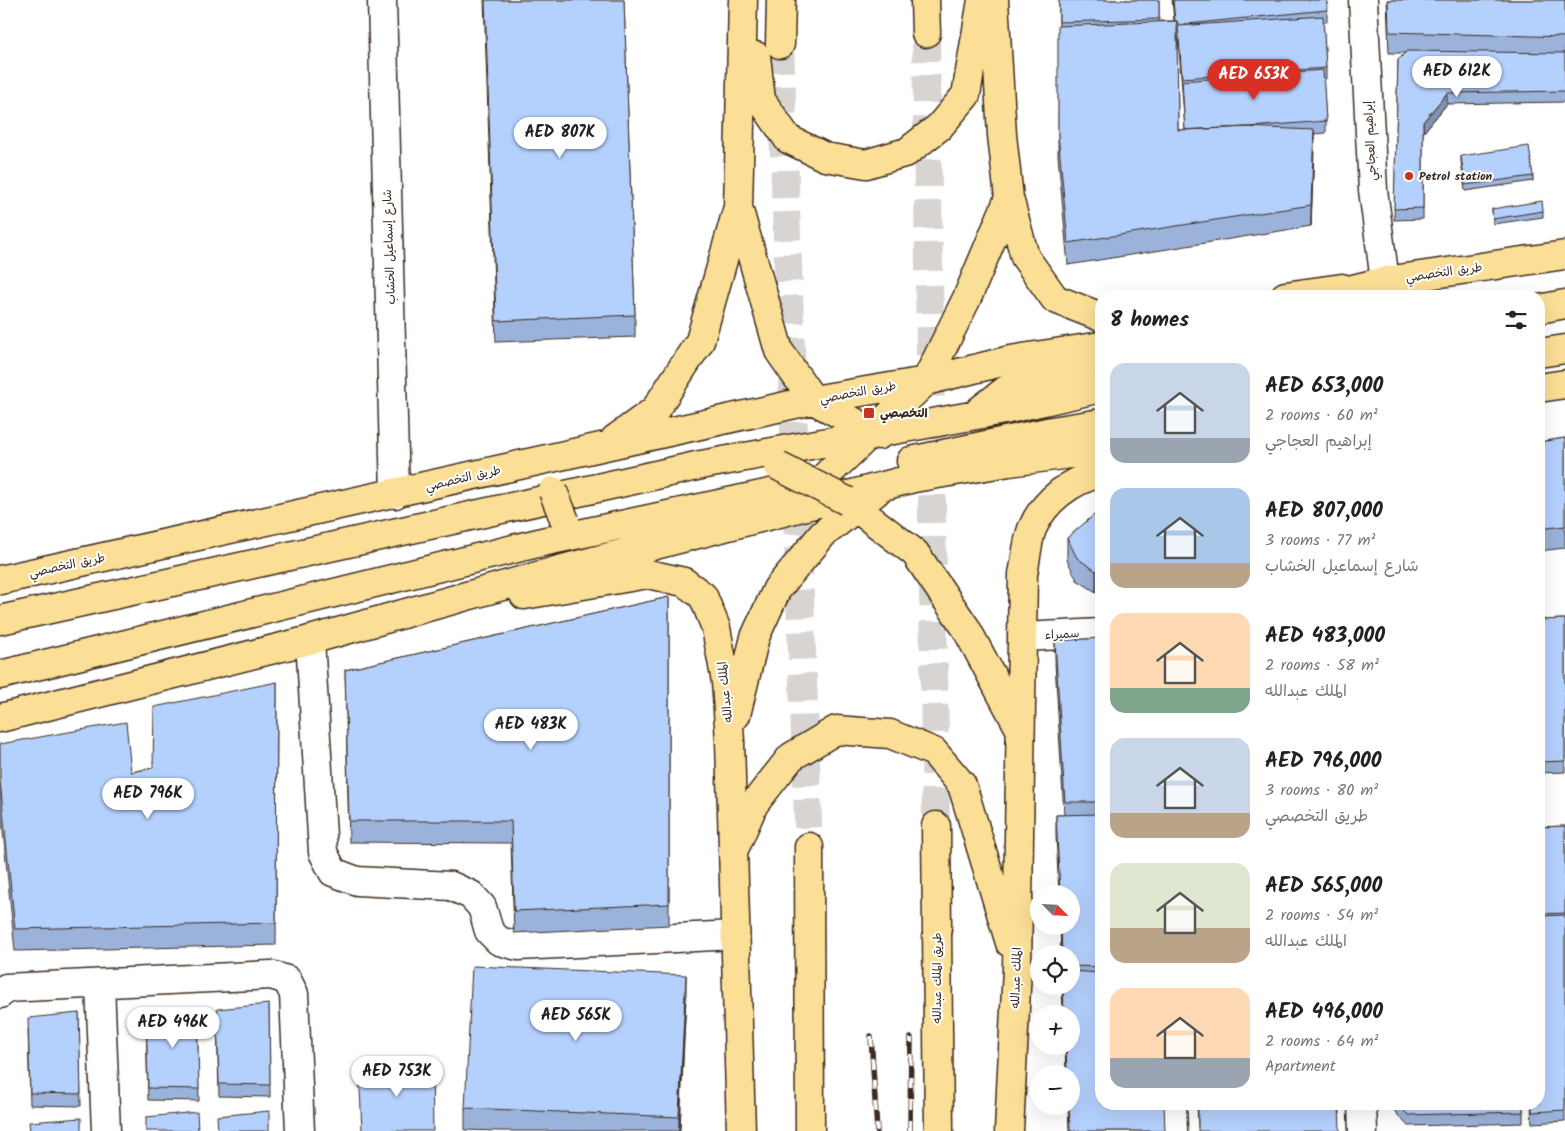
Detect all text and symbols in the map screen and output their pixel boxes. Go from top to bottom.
pin: AED 612K [1405,56,1509,98]
pin: AED 653K [1202,58,1306,101]
text: AED 612K [1423,59,1491,84]
text: AED 653K [1219,62,1289,87]
street label: إبراهيم العجاجي [1359,100,1383,181]
pin: AED 807K [508,116,612,159]
text: AED 807K [525,120,595,145]
place label: Petrol station [1419,167,1493,186]
marker: Petrol station [1403,170,1415,182]
street label: شارع إسماعيل الخشاب [378,189,401,305]
street label: طريق التخصصي [1404,258,1484,288]
text: 8 homes [1110,304,1189,337]
icon: filters [1502,306,1530,334]
text: AED 653,000 [1265,370,1383,403]
street label: طريق التخصصي [818,376,898,410]
icon: home [1150,383,1210,443]
text: 2 rooms · 60 m² [1265,403,1378,428]
place label: التخصصي [880,404,928,424]
marker: التخصصي [862,406,876,420]
text: إبراهيم العجاجي [1265,429,1372,454]
street label: طريق التخصصي [423,461,503,497]
text: AED 807,000 [1265,495,1383,528]
icon: home [1150,508,1210,568]
text: 3 rooms · 77 m² [1265,528,1375,553]
street label: طريق التخصصي [27,548,107,584]
text: شارع إسماعيل الخشاب [1265,554,1419,579]
text: AED 483,000 [1265,620,1385,653]
street label: سميراء [1044,624,1080,645]
icon: home [1150,633,1210,693]
text: 2 rooms · 58 m² [1265,653,1379,678]
street label: الملك عبدالله [713,660,738,724]
text: الملك عبدالله [1265,679,1347,704]
pin: AED 483K [479,708,583,751]
text: AED 483K [495,712,567,737]
text: AED 796,000 [1265,745,1382,778]
icon: home [1150,758,1210,818]
pin: AED 796K [96,778,200,820]
text: 3 rooms · 80 m² [1265,778,1378,803]
text: AED 796K [113,781,183,806]
text: طريق التخصصي [1265,804,1368,829]
text: AED 565,000 [1265,870,1382,903]
icon: home [1150,883,1210,943]
north arrow [1030,885,1080,935]
map controls [1030,885,1080,1115]
text: 2 rooms · 54 m² [1265,903,1378,928]
text: الملك عبدالله [1265,929,1347,954]
street label: طريق الملك عبدالله [928,932,947,1024]
button: locate [1030,945,1080,995]
street label: الملك عبدالله [1006,947,1027,1009]
text: AED 496,000 [1265,996,1383,1029]
pin: AED 565K [524,1000,628,1042]
text: AED 565K [541,1003,611,1028]
button: + [1030,1005,1080,1055]
pin: AED 496K [121,1006,225,1049]
icon: home [1150,1008,1210,1068]
text: AED 496K [138,1010,208,1035]
text: 2 rooms · 64 m² [1265,1029,1378,1054]
text: Apartment [1265,1054,1336,1079]
pin: AED 753K [345,1056,449,1098]
text: AED 753K [362,1059,432,1084]
button: − [1030,1065,1080,1115]

